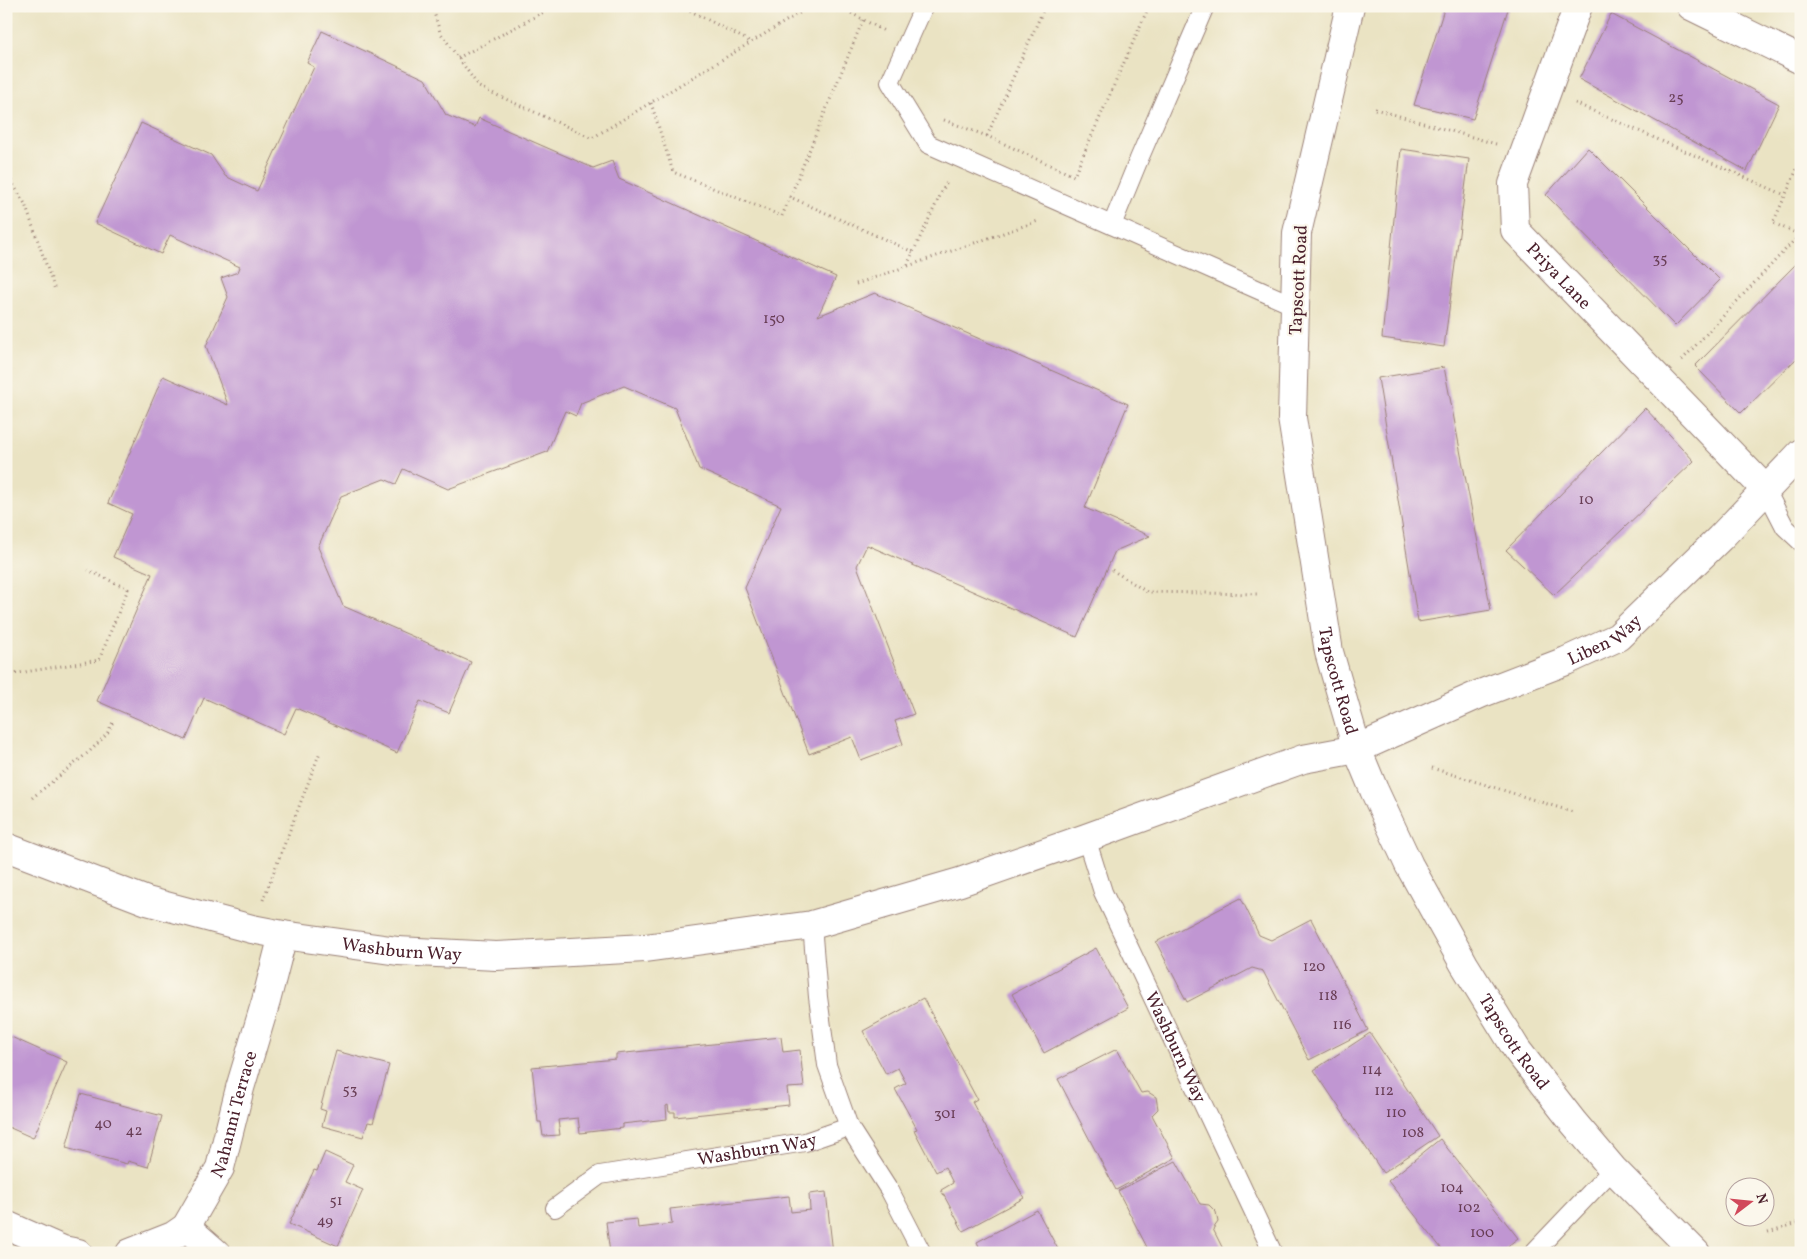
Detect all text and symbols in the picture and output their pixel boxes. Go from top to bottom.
house number: 25 [1668,88,1684,109]
street label: Tapscott Road [1284,224,1315,336]
street label: Priya Lane [1520,238,1596,316]
house number: 35 [1653,249,1667,270]
house number: 150 [763,309,785,330]
house number: 10 [1579,490,1593,511]
street label: Liben Way [1564,609,1648,673]
street label: Tapscott Road [1311,625,1363,738]
street label: Washburn Way [340,932,463,968]
house number: 120 [1303,957,1325,978]
house number: 118 [1318,986,1338,1007]
street label: Washburn Way [1138,988,1212,1108]
street label: Tapscott Road [1472,990,1555,1096]
house number: 116 [1332,1015,1352,1036]
street label: Nahanni Terrace [206,1048,264,1183]
house number: 114 [1362,1060,1382,1081]
house number: 53 [343,1080,357,1101]
house number: 112 [1374,1081,1394,1102]
house number: 110 [1386,1103,1406,1124]
house number: 301 [934,1104,956,1125]
house number: 40 [94,1114,112,1135]
house number: 42 [125,1121,143,1142]
house number: 108 [1402,1123,1424,1144]
street label: Washburn Way [696,1128,821,1173]
north arrow [1724,1176,1774,1226]
house number: 104 [1440,1178,1464,1199]
house number: 51 [329,1191,343,1212]
text: N [1751,1191,1772,1206]
house number: 102 [1458,1198,1480,1219]
house number: 49 [317,1211,333,1232]
house number: 100 [1470,1223,1494,1244]

